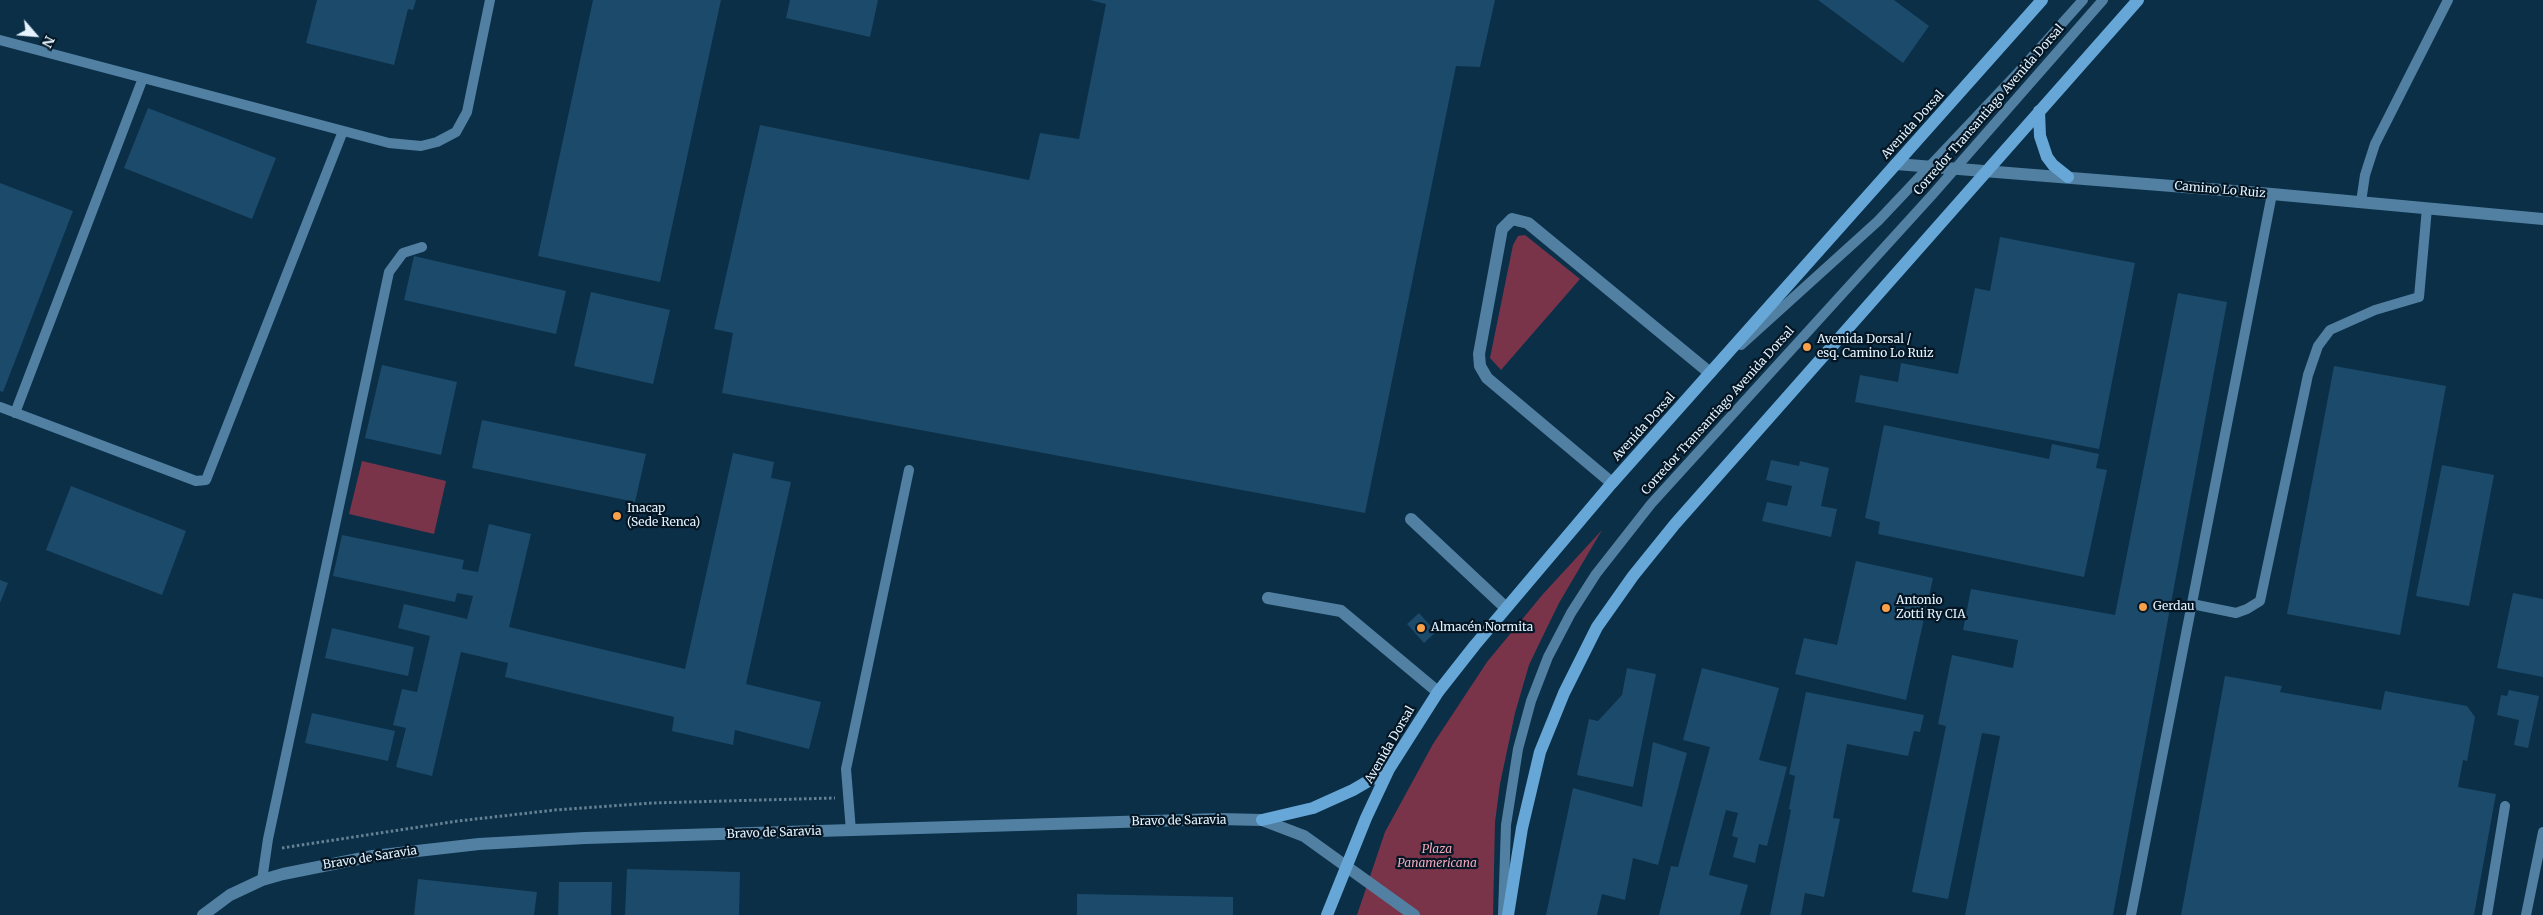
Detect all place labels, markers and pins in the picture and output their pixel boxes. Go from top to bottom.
place label: Avenida Dorsal / esq. Camino Lo Ruiz [1817,333,1934,361]
marker: Avenida Dorsal / esq. Camino Lo Ruiz [1801,341,1813,353]
place label: Inacap (Sede Renca) [627,502,700,530]
marker: Inacap (Sede Renca) [611,510,623,522]
place label: Antonio Zotti Ry CIA [1896,594,1966,622]
place label: Gerdau [2153,600,2194,614]
marker: Gerdau [2137,601,2149,613]
marker: Antonio Zotti Ry CIA [1880,602,1892,614]
place label: Almacén Normita [1431,621,1533,635]
marker: Almacén Normita [1415,622,1427,634]

